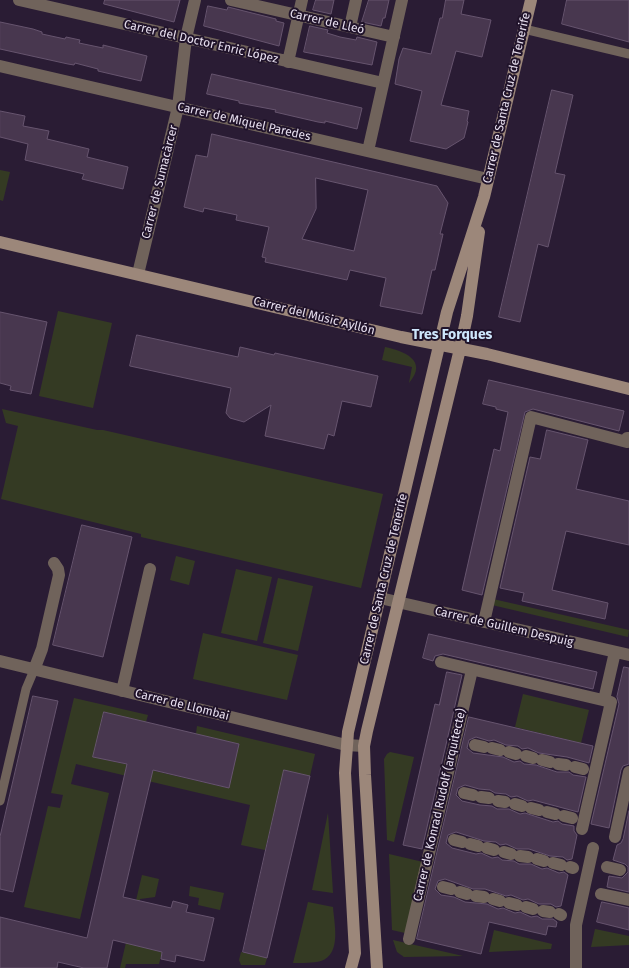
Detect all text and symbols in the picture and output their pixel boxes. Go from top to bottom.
street label: Carrer de Lleó [288,6,366,38]
street label: Carrer de Santa Cruz de Tenerife [480,11,534,185]
street label: Carrer del Doctor Enric López [122,17,280,67]
street label: Carrer de Miquel Paredes [176,100,312,144]
street label: Carrer de Sumacàrcer [139,124,181,240]
street label: Carrer del Músic Ayllón [252,294,376,338]
district label: Tres Forques [412,327,492,343]
street label: Carrer de Santa Cruz de Tenerife [357,492,411,666]
street label: Carrer de Guillem Despuig [433,604,575,650]
street label: Carrer de Llombai [133,686,231,724]
street label: Carrer de Konrad Rudolf (arquitecte) [411,707,469,903]

